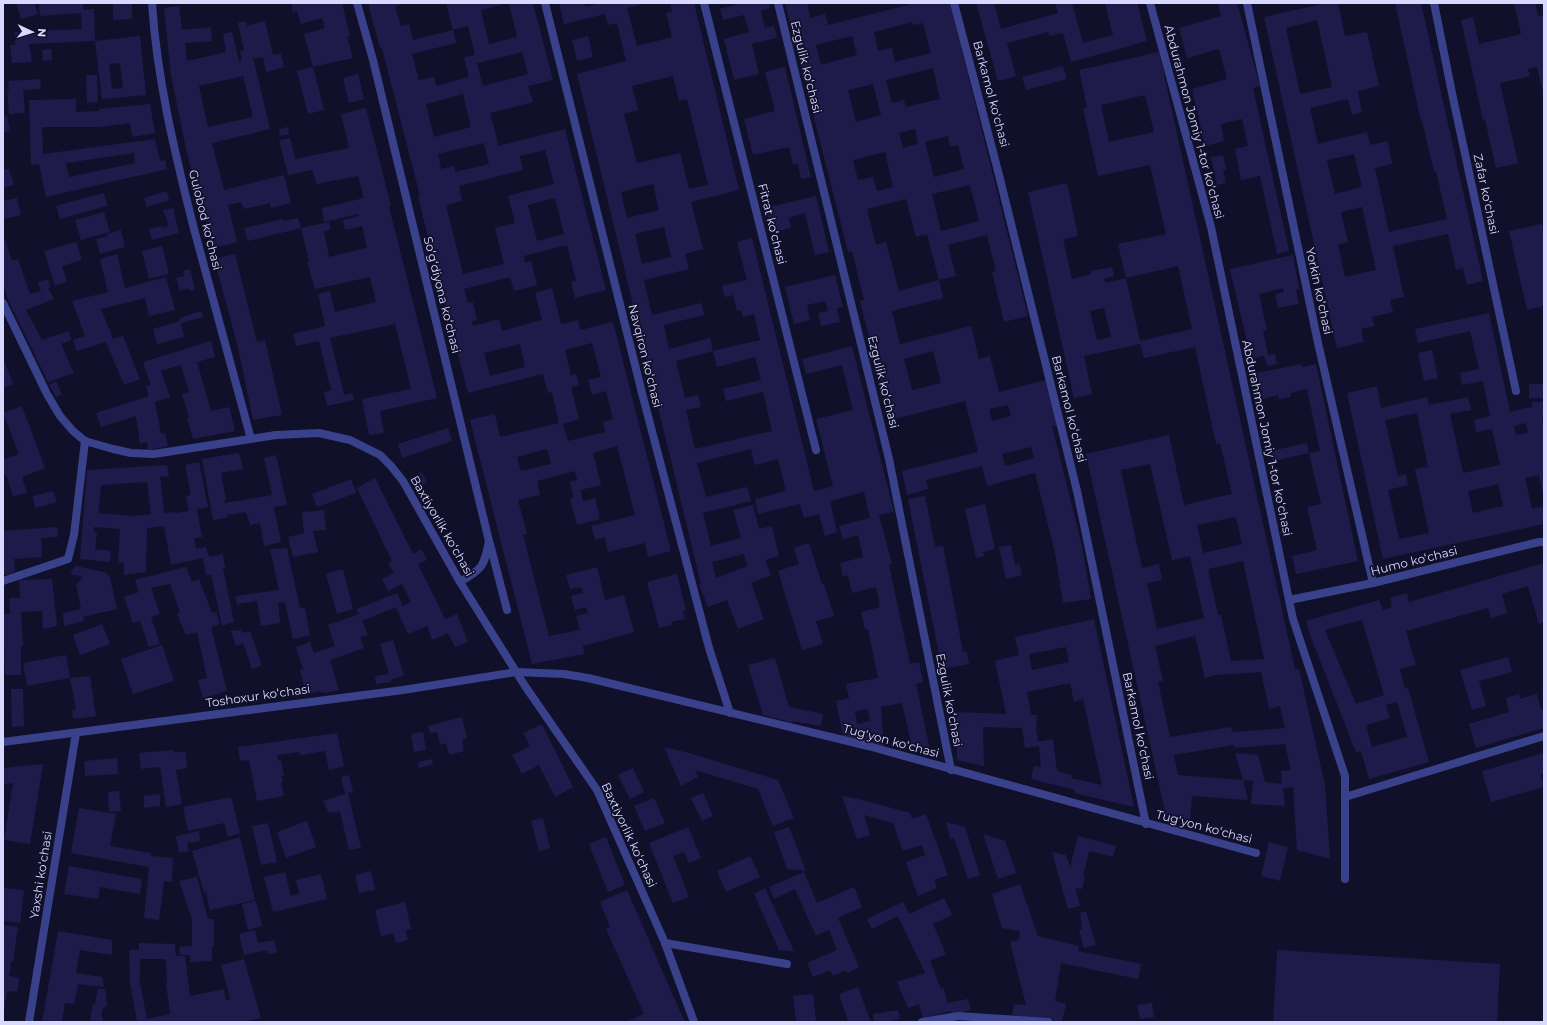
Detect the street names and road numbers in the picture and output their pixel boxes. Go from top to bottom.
street label: Ezgulik koʻchasi [788,19,825,115]
street label: Abdurahmon Jomiy 1-tor koʻchasi [1161,23,1228,221]
street label: Barkamol koʻchasi [970,39,1013,149]
street label: Zafar koʻchasi [1471,152,1502,235]
street label: Gulobod koʻchasi [186,168,225,272]
street label: Fitrat koʻchasi [755,182,790,266]
street label: Soʻgʻdiyona koʻchasi [421,235,464,355]
street label: Yorkin koʻchasi [1303,246,1336,336]
street label: Navqiron koʻchasi [625,303,666,409]
street label: Ezgulik koʻchasi [865,334,902,430]
street label: Abdurahmon Jomiy 1-tor koʻchasi [1239,338,1296,537]
street label: Barkamol koʻchasi [1049,354,1090,464]
street label: Baxtiyorlik koʻchasi [407,473,477,579]
street label: Humo koʻchasi [1369,542,1459,579]
street label: Ezgulik koʻchasi [933,652,966,748]
street label: Barkamol koʻchasi [1120,671,1157,781]
street label: Toshoxur koʻchasi [205,681,311,710]
street label: Tugʻyon koʻchasi [841,720,941,761]
street label: Baxtiyorlik koʻchasi [599,780,660,890]
street label: Tugʻyon koʻchasi [1154,806,1254,847]
street label: Yaxshi koʻchasi [26,830,55,920]

